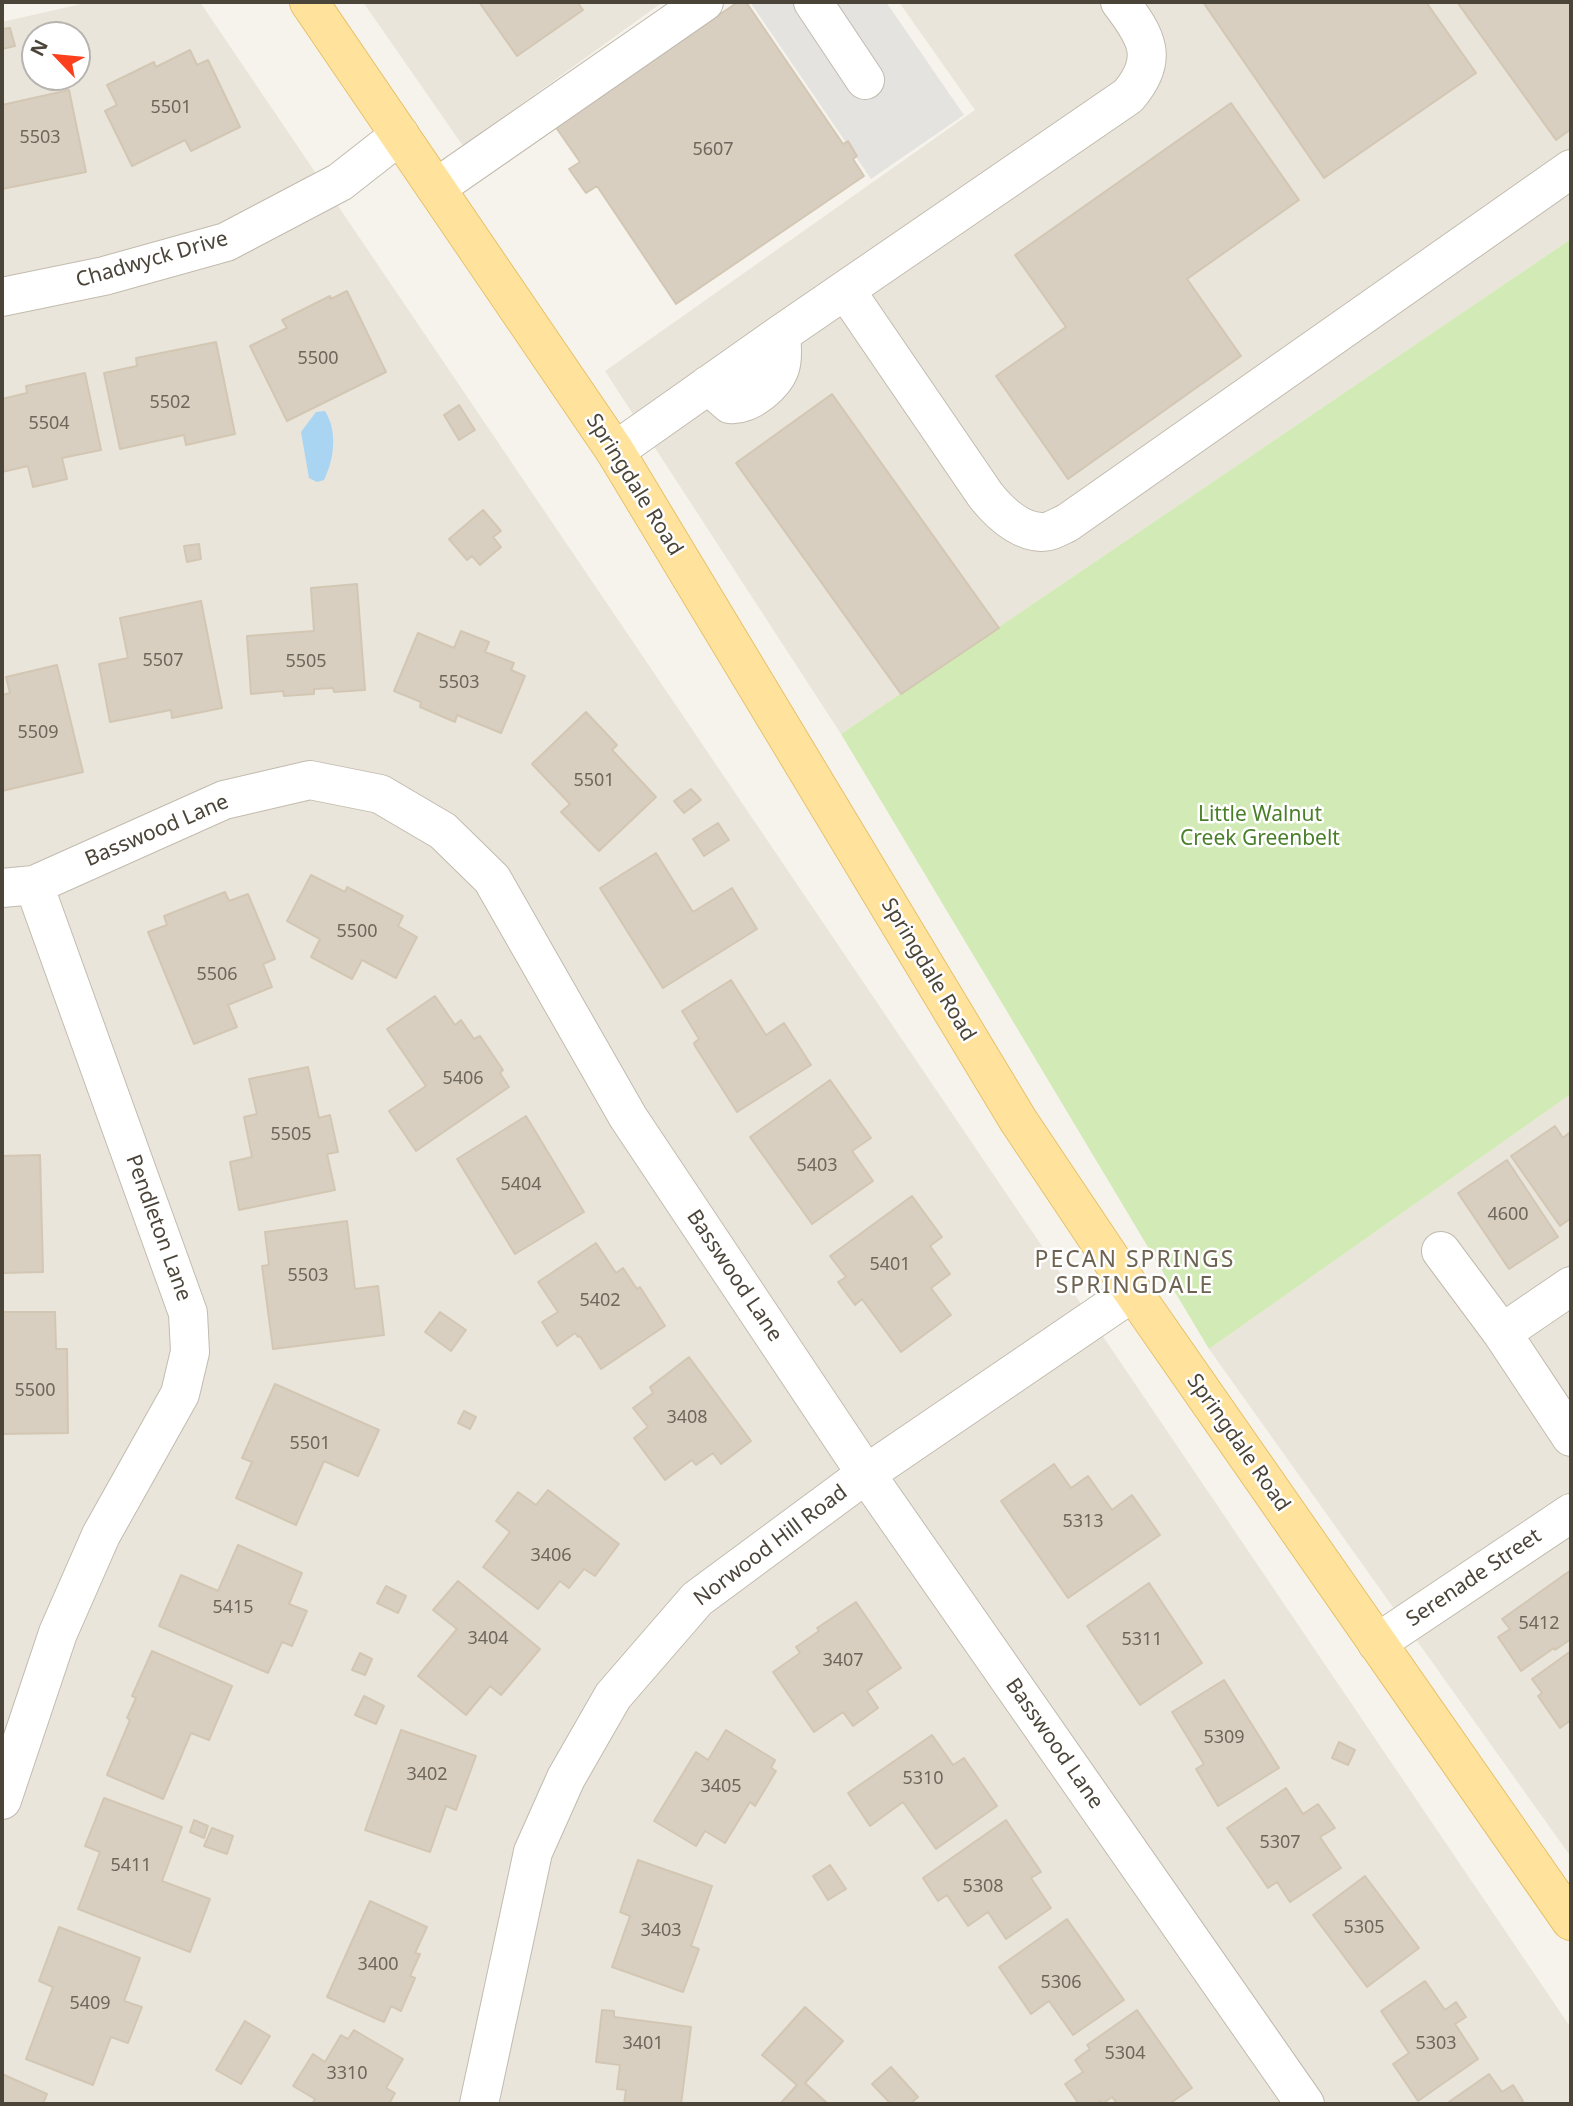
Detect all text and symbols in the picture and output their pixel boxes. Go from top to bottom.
north arrow [21,21,91,91]
text: N [24,35,54,60]
house number: 5501 [150,97,192,119]
house number: 5503 [19,127,61,149]
house number: 5607 [692,139,734,161]
street label: Chadwyck Drive [73,226,231,294]
house number: 5500 [297,348,339,370]
house number: 5502 [149,392,191,414]
street label: Springdale Road [580,410,688,560]
house number: 5504 [28,413,70,435]
house number: 5507 [142,650,184,672]
house number: 5505 [285,651,327,673]
house number: 5503 [438,672,480,694]
house number: 5509 [17,722,59,744]
house number: 5501 [573,770,615,792]
street label: Basswood Lane [81,789,233,873]
park label: Little Walnut Creek Greenbelt [1180,802,1340,852]
street label: Springdale Road [875,894,981,1046]
house number: 5500 [336,921,378,943]
house number: 5506 [196,964,238,986]
house number: 5406 [442,1068,484,1090]
house number: 5505 [270,1124,312,1146]
street label: Pendleton Lane [120,1151,196,1305]
house number: 5403 [796,1155,838,1177]
house number: 5404 [500,1174,542,1196]
house number: 4600 [1487,1204,1529,1226]
street label: Basswood Lane [681,1205,787,1347]
district label: PECAN SPRINGS SPRINGDALE [1036,1246,1234,1300]
house number: 5401 [869,1254,911,1276]
house number: 5503 [287,1265,329,1287]
house number: 5402 [579,1290,621,1312]
street label: Springdale Road [1181,1369,1295,1517]
house number: 5500 [14,1380,56,1402]
house number: 3408 [666,1407,708,1429]
house number: 5501 [289,1433,331,1455]
street label: Norwood Hill Road [689,1480,853,1612]
house number: 5313 [1062,1511,1104,1533]
street label: Serenade Street [1402,1524,1546,1632]
house number: 3406 [530,1545,572,1567]
house number: 5415 [212,1597,254,1619]
house number: 5412 [1518,1613,1560,1635]
house number: 3404 [467,1628,509,1650]
house number: 5311 [1121,1629,1163,1651]
house number: 3407 [822,1650,864,1672]
street label: Basswood Lane [1000,1674,1108,1814]
house number: 5309 [1203,1727,1245,1749]
house number: 3402 [406,1764,448,1786]
house number: 5310 [902,1768,944,1790]
house number: 3405 [700,1776,742,1798]
house number: 5307 [1259,1832,1301,1854]
house number: 5411 [110,1855,152,1877]
house number: 5308 [962,1876,1004,1898]
house number: 5305 [1343,1917,1385,1939]
house number: 3403 [640,1920,682,1942]
house number: 3400 [357,1954,399,1976]
house number: 5306 [1040,1972,1082,1994]
house number: 5409 [69,1993,111,2015]
house number: 3401 [622,2033,664,2055]
house number: 5303 [1415,2033,1457,2055]
house number: 5304 [1104,2043,1146,2065]
house number: 3310 [326,2063,368,2085]

